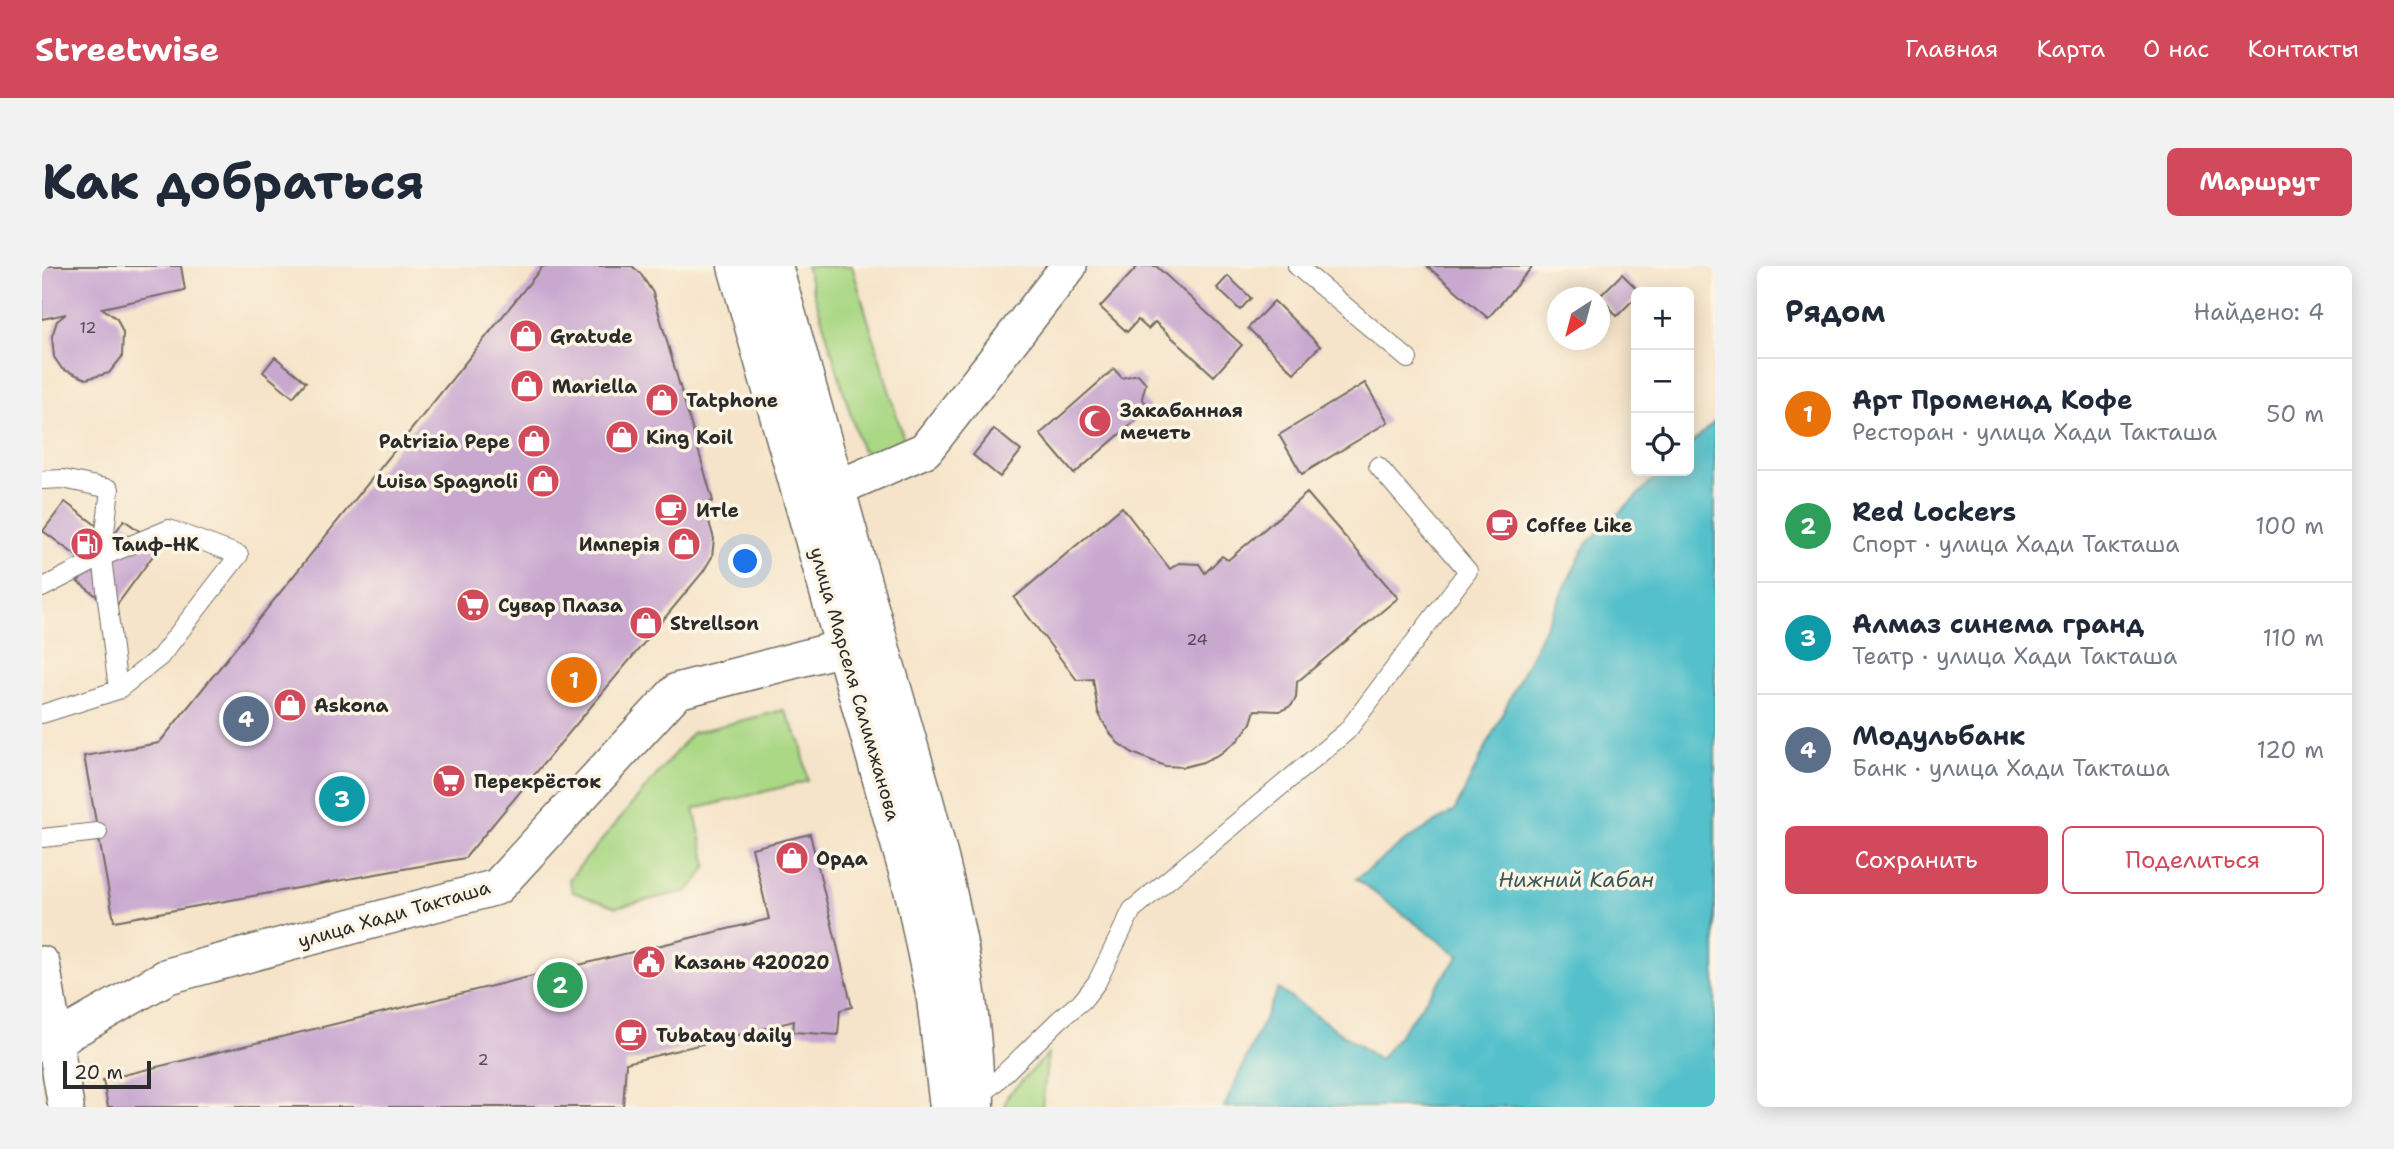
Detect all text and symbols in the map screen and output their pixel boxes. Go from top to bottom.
text: Streetwise [35,27,219,72]
text: Главная [1905,33,1998,65]
text: Карта [2036,33,2105,65]
text: О нас [2143,33,2209,65]
text: Контакты [2247,33,2359,65]
button: Маршрут [2167,148,2352,216]
text: Как добраться [42,149,424,215]
north arrow [1547,287,1610,350]
map controls [1631,287,1694,476]
button: + [1631,287,1694,350]
text: Рядом [1785,291,1885,332]
text: Найдено: 4 [2194,297,2324,327]
house number: 12 [79,317,97,338]
shop icon: Gratude [507,317,545,355]
place label: Gratude [550,324,633,349]
button: − [1631,350,1694,413]
shop icon: Mariella [508,367,546,405]
place label: Mariella [552,374,637,399]
shop icon: Tatphone [643,381,681,419]
text: Арт Променад Кофе [1852,382,2133,417]
place label: Tatphone [686,388,778,413]
place label: Закабанная мечеть [1120,398,1243,445]
text: 1 [1803,399,1813,429]
text: 50 m [2266,399,2324,429]
mosque icon: Закабанная мечеть [1076,402,1114,440]
button: locate [1631,413,1694,476]
text: Ресторан · улица Хади Такташа [1852,417,2217,447]
shop icon: King Koil [603,418,641,456]
shop icon: Patrizia Pepe [515,422,553,460]
place label: King Koil [646,425,734,450]
place label: Patrizia Pepe [379,429,510,454]
shop icon: Luisa Spagnoli [524,462,562,500]
place label: Luisa Spagnoli [376,469,518,494]
cafe icon: Итle [652,491,690,529]
text: Red Lockers [1852,494,2016,529]
place label: Итle [696,498,739,523]
cafe icon: Coffee Like [1483,506,1521,544]
text: 2 [1800,511,1816,541]
text: 100 m [2255,511,2324,541]
place label: Coffee Like [1526,513,1632,538]
fuel station icon: Таиф-НК [68,525,106,563]
shop icon: Имперiя [665,525,703,563]
text: Спорт · улица Хади Такташа [1852,529,2180,559]
place label: Таиф-НК [112,532,199,557]
place label: Имперiя [579,532,660,557]
your location [728,544,762,578]
street label: улица Марселя Салимжанова [804,544,906,824]
supermarket icon: Сувар Плаза [454,586,492,624]
place label: Сувар Плаза [498,593,623,618]
shop icon: Strellson [627,604,665,642]
text: Алмаз синема гранд [1852,606,2144,641]
place label: Strellson [670,611,759,636]
text: 3 [1800,623,1816,653]
text: 110 m [2262,623,2324,653]
house number: 24 [1186,629,1208,650]
text: Театр · улица Хади Такташа [1852,641,2177,671]
pin: 1 [551,654,597,706]
shop icon: Askona [271,686,309,724]
pin: 4 [223,693,269,745]
place label: Askona [314,693,388,718]
text: Модульбанк [1852,718,2025,753]
text: 4 [1800,735,1816,765]
text: 120 m [2256,735,2324,765]
text: Банк · улица Хади Такташа [1852,753,2170,783]
supermarket icon: Перекрёсток [430,762,468,800]
place label: Перекрёсток [474,769,601,794]
pin: 3 [319,773,365,825]
button: Сохранить [1785,826,2048,894]
button: Поделиться [2062,826,2324,894]
shop icon: Орда [773,839,811,877]
place label: Орда [816,846,868,871]
water label: Нижний Кабан [1498,866,1654,894]
street label: улица Хади Такташа [295,875,493,953]
public building icon: Казань 420020 [630,943,668,981]
place label: Казань 420020 [674,950,829,975]
pin: 2 [537,959,583,1011]
cafe icon: Tubatay daily [612,1016,650,1054]
place label: Tubatay daily [656,1023,792,1048]
house number: 2 [477,1049,489,1070]
scale bar [63,1058,150,1090]
text: 20 m [74,1060,123,1085]

